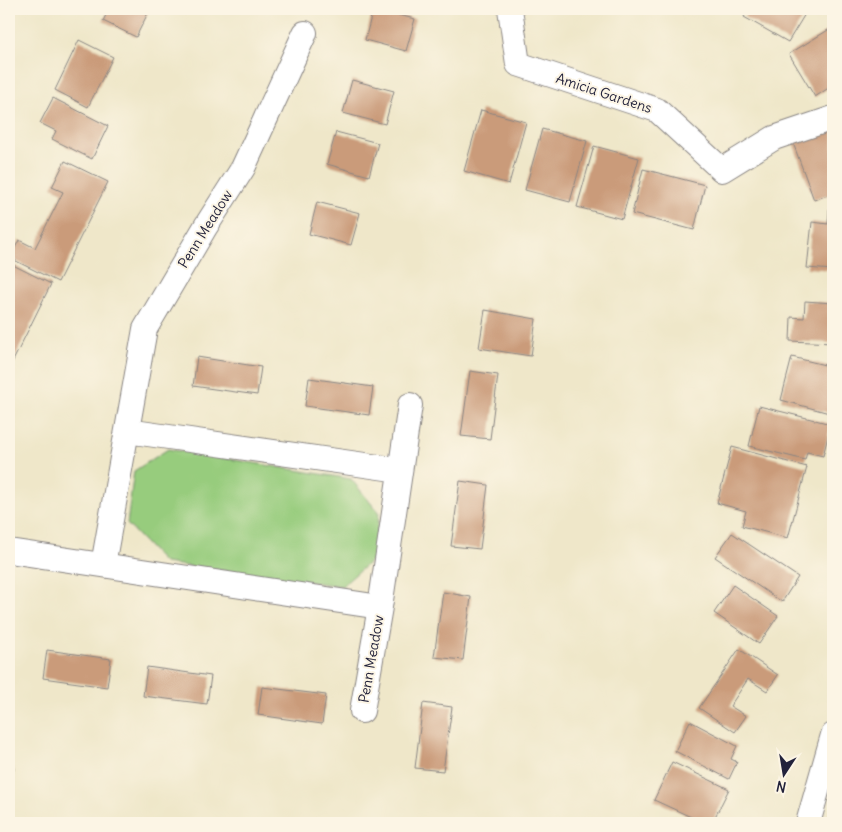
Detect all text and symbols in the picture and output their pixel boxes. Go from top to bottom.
street label: Amicia Gardens [554,69,654,117]
street label: Penn Meadow [174,187,236,271]
street label: Penn Meadow [354,614,388,704]
north arrow [760,750,810,800]
text: N [775,777,788,797]

